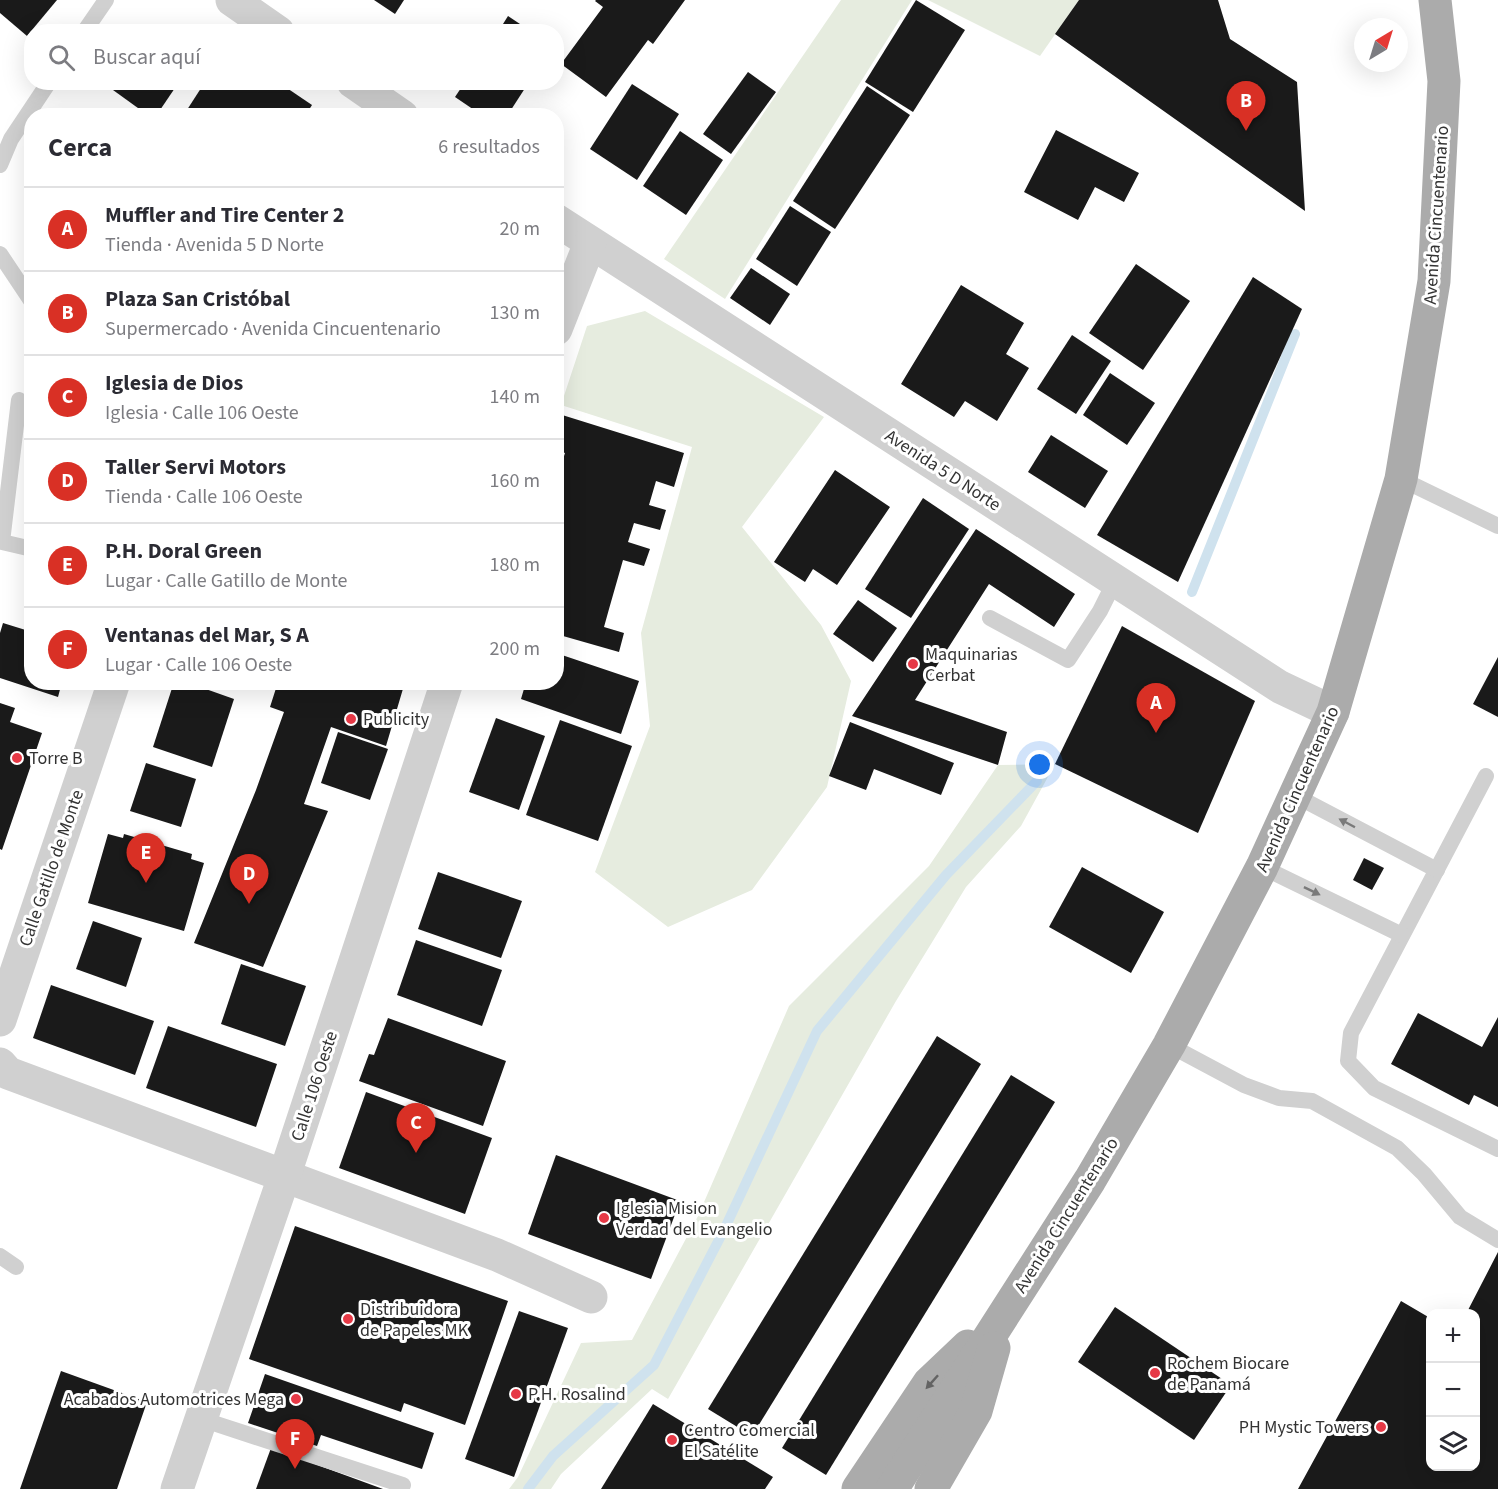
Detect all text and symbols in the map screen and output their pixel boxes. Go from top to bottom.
north arrow [1354,18,1408,72]
search box [24,24,564,90]
icon: search [45,41,78,74]
text: Buscar aquí [93,41,201,73]
pin: B [1226,82,1266,131]
street label: Avenida Cincuentenario [1418,125,1455,305]
text: Cerca [48,129,112,166]
text: 6 resultados [438,133,540,161]
text: Muffler and Tire Center 2 [105,199,344,231]
text: A [62,215,73,243]
text: 20 m [500,215,540,243]
text: Tienda · Avenida 5 D Norte [105,231,324,259]
text: Plaza San Cristóbal [105,283,290,315]
text: B [61,299,74,327]
text: 130 m [490,299,540,327]
text: Supermercado · Avenida Cincuentenario [105,315,441,343]
text: Iglesia de Dios [105,367,243,399]
text: C [62,383,73,411]
text: 140 m [490,383,540,411]
text: Iglesia · Calle 106 Oeste [105,399,299,427]
street label: Avenida 5 D Norte [880,424,1006,517]
text: Taller Servi Motors [105,451,286,483]
text: D [61,467,74,495]
text: 160 m [490,467,540,495]
text: Tienda · Calle 106 Oeste [105,483,303,511]
text: P.H. Doral Green [105,535,262,567]
text: E [62,551,73,579]
text: 180 m [490,551,540,579]
text: Lugar · Calle Gatillo de Monte [105,567,347,595]
text: Ventanas del Mar, S A [105,619,309,651]
text: F [62,635,73,663]
text: 200 m [490,635,540,663]
place label: Maquinarias Cerbat [925,642,1018,688]
text: Lugar · Calle 106 Oeste [105,651,292,679]
marker: Maquinarias Cerbat [906,657,920,671]
pin: A [1136,684,1176,733]
street label: Avenida Cincuentenario [1250,702,1345,876]
place label: Publicity [363,707,430,732]
marker: Publicity [344,712,358,726]
place label: Torre B [29,746,83,771]
your location [1025,750,1054,779]
marker: Torre B [10,751,24,765]
street label: Calle Gatillo de Monte [13,786,90,950]
one-way arrow [1338,818,1355,828]
pin: E [126,834,166,883]
pin: D [230,854,268,904]
one-way arrow [1303,887,1320,896]
street label: Calle 106 Oeste [285,1028,344,1144]
pin: C [396,1104,436,1153]
street label: Avenida Cincuentenario [1008,1133,1125,1298]
place label: Iglesia Mision Verdad del Evangelio [616,1196,773,1242]
marker: Iglesia Mision Verdad del Evangelio [597,1211,611,1225]
place label: Distribuidora de Papeles MK [360,1297,469,1343]
map controls [1426,1309,1480,1471]
button: + [1426,1309,1480,1363]
marker: Distribuidora de Papeles MK [341,1312,355,1326]
place label: Rochem Biocare de Panamá [1167,1351,1289,1397]
button: − [1426,1363,1480,1417]
marker: Rochem Biocare de Panamá [1148,1366,1162,1380]
one-way arrow [925,1374,939,1389]
place label: P.H. Rosalind [528,1382,626,1407]
place label: Acabados Automotrices Mega [64,1387,284,1412]
marker: P.H. Rosalind [509,1387,523,1401]
marker: Acabados Automotrices Mega [289,1392,303,1406]
place label: PH Mystic Towers [1239,1415,1369,1440]
button: layers [1426,1417,1480,1471]
place label: Centro Comercial El Satélite [684,1418,815,1464]
pin: F [276,1420,314,1469]
marker: PH Mystic Towers [1374,1420,1388,1434]
marker: Centro Comercial El Satélite [665,1433,679,1447]

